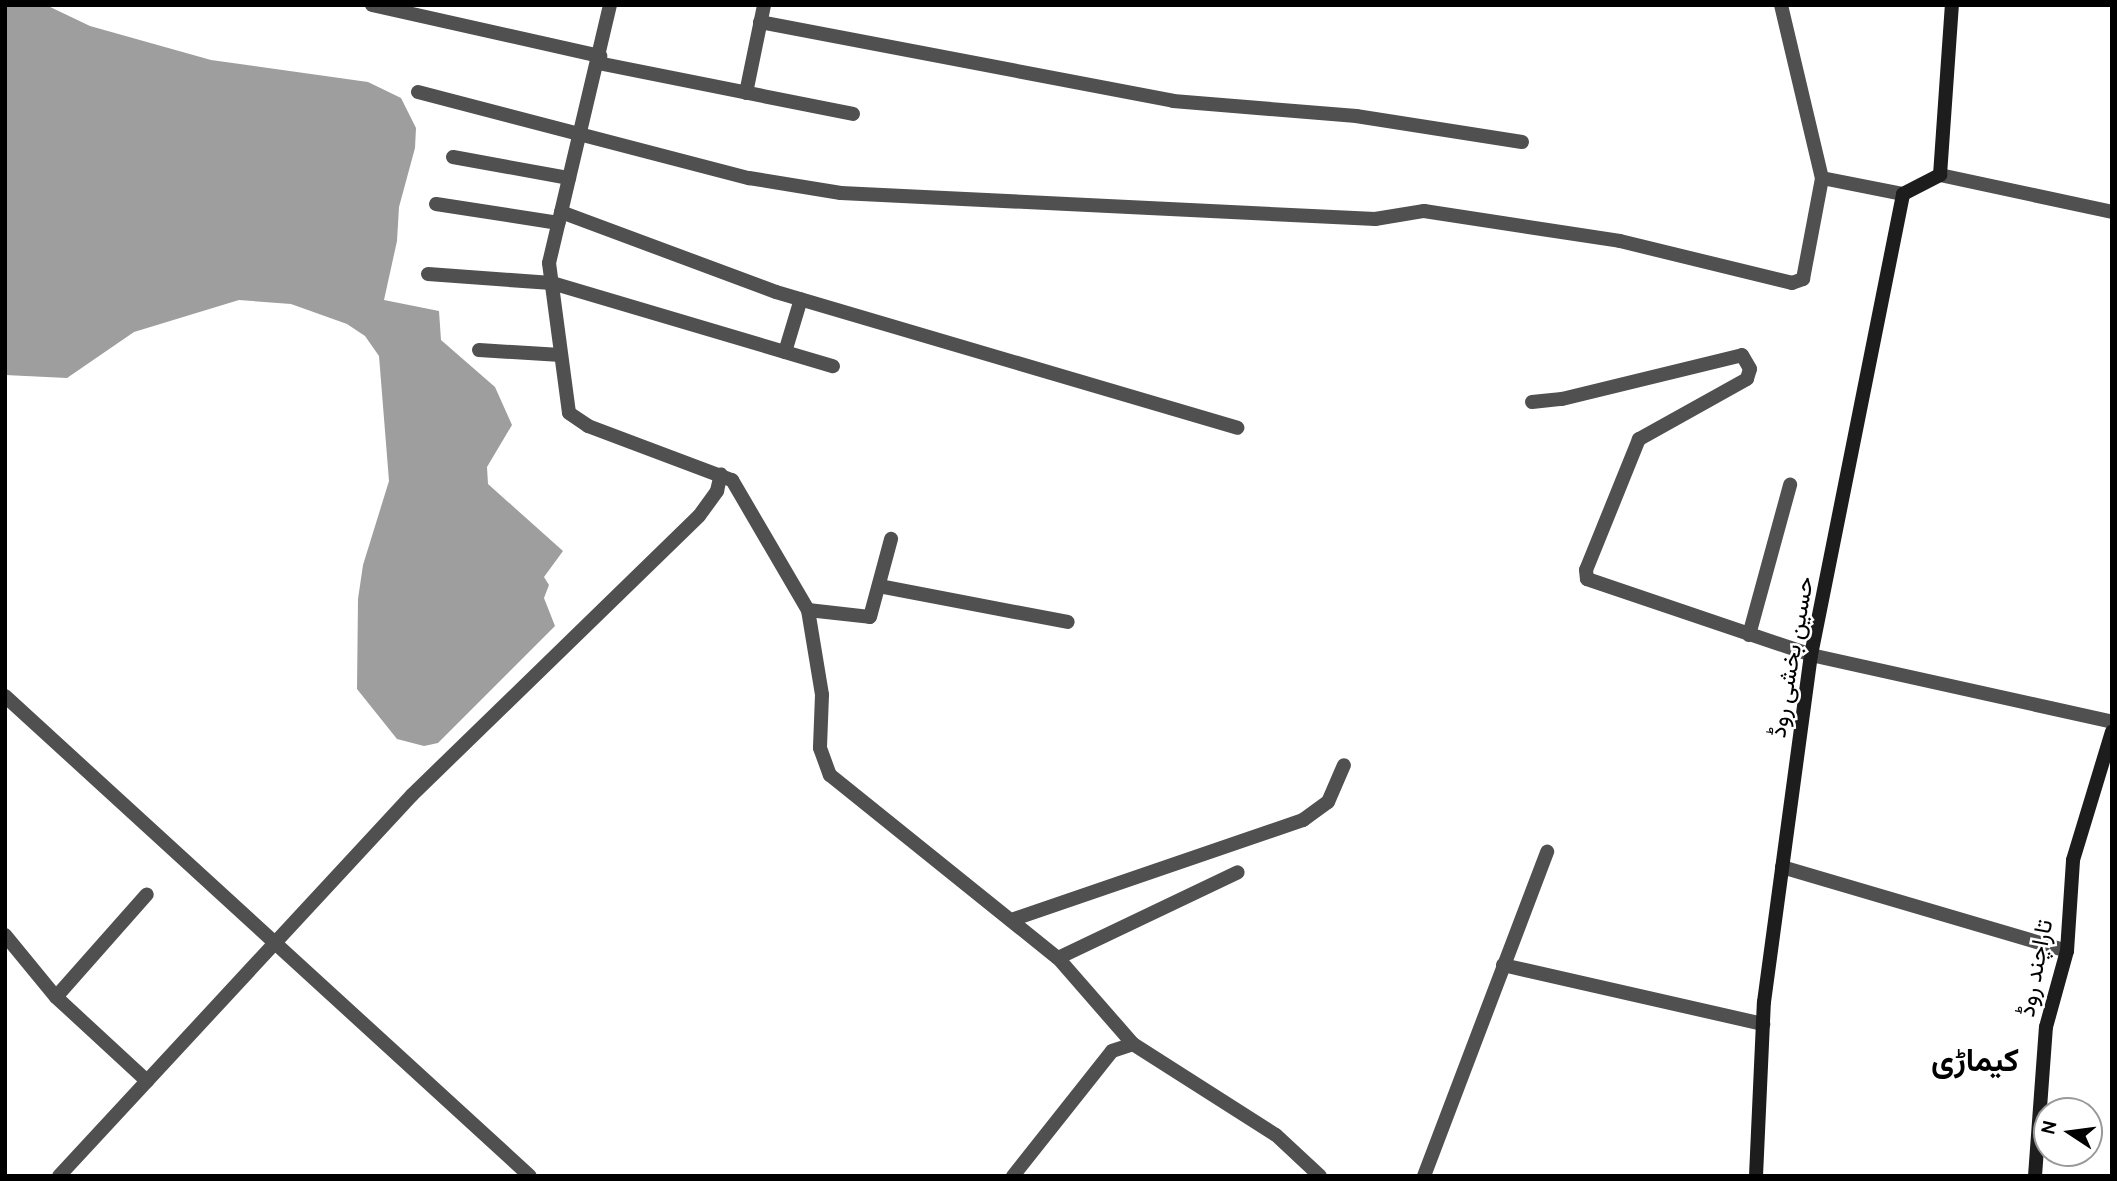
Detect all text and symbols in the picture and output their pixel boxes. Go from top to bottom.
street label: حسین بخشی روڈ [1763,574,1819,740]
street label: تاراچند روڈ [2011,917,2059,1019]
district label: کیماڑی [1931,1041,2019,1079]
north arrow [2033,1097,2103,1167]
text: N [2036,1118,2062,1137]

